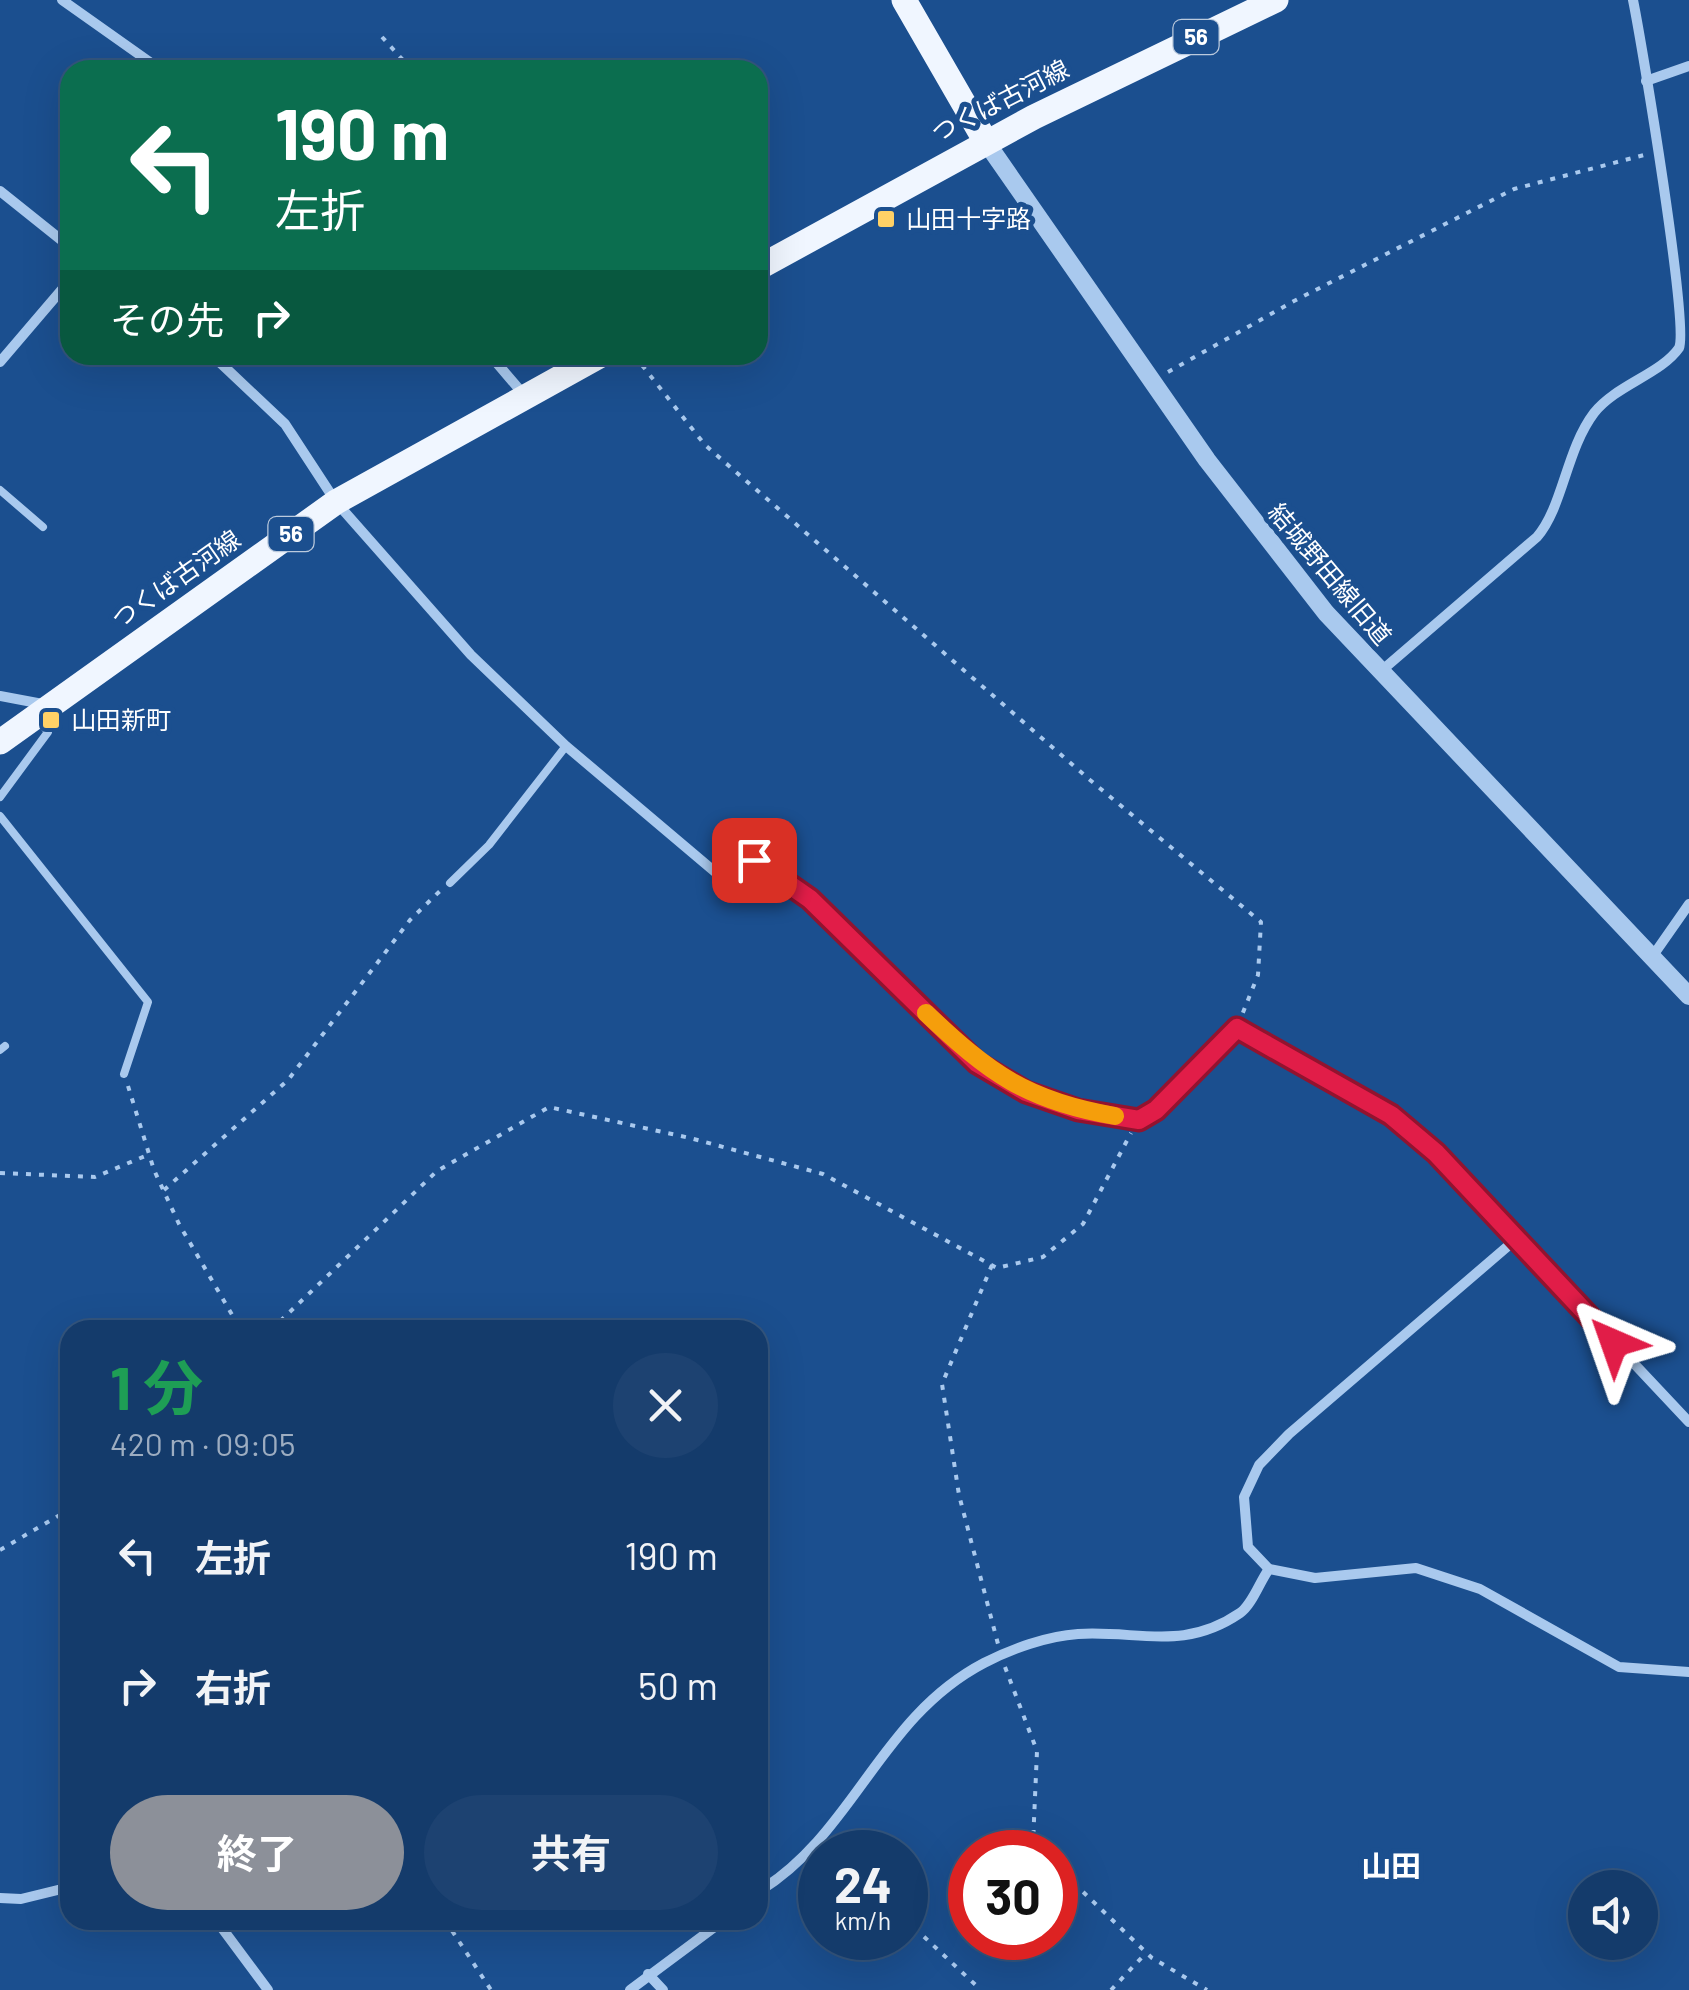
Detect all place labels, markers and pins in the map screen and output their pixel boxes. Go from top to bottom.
place label: 山田十字路 [906,203,1031,233]
marker: 山田十字路 [875,208,897,230]
place label: 山田新町 [71,704,171,734]
marker: 山田新町 [40,709,62,731]
pin [712,818,797,903]

